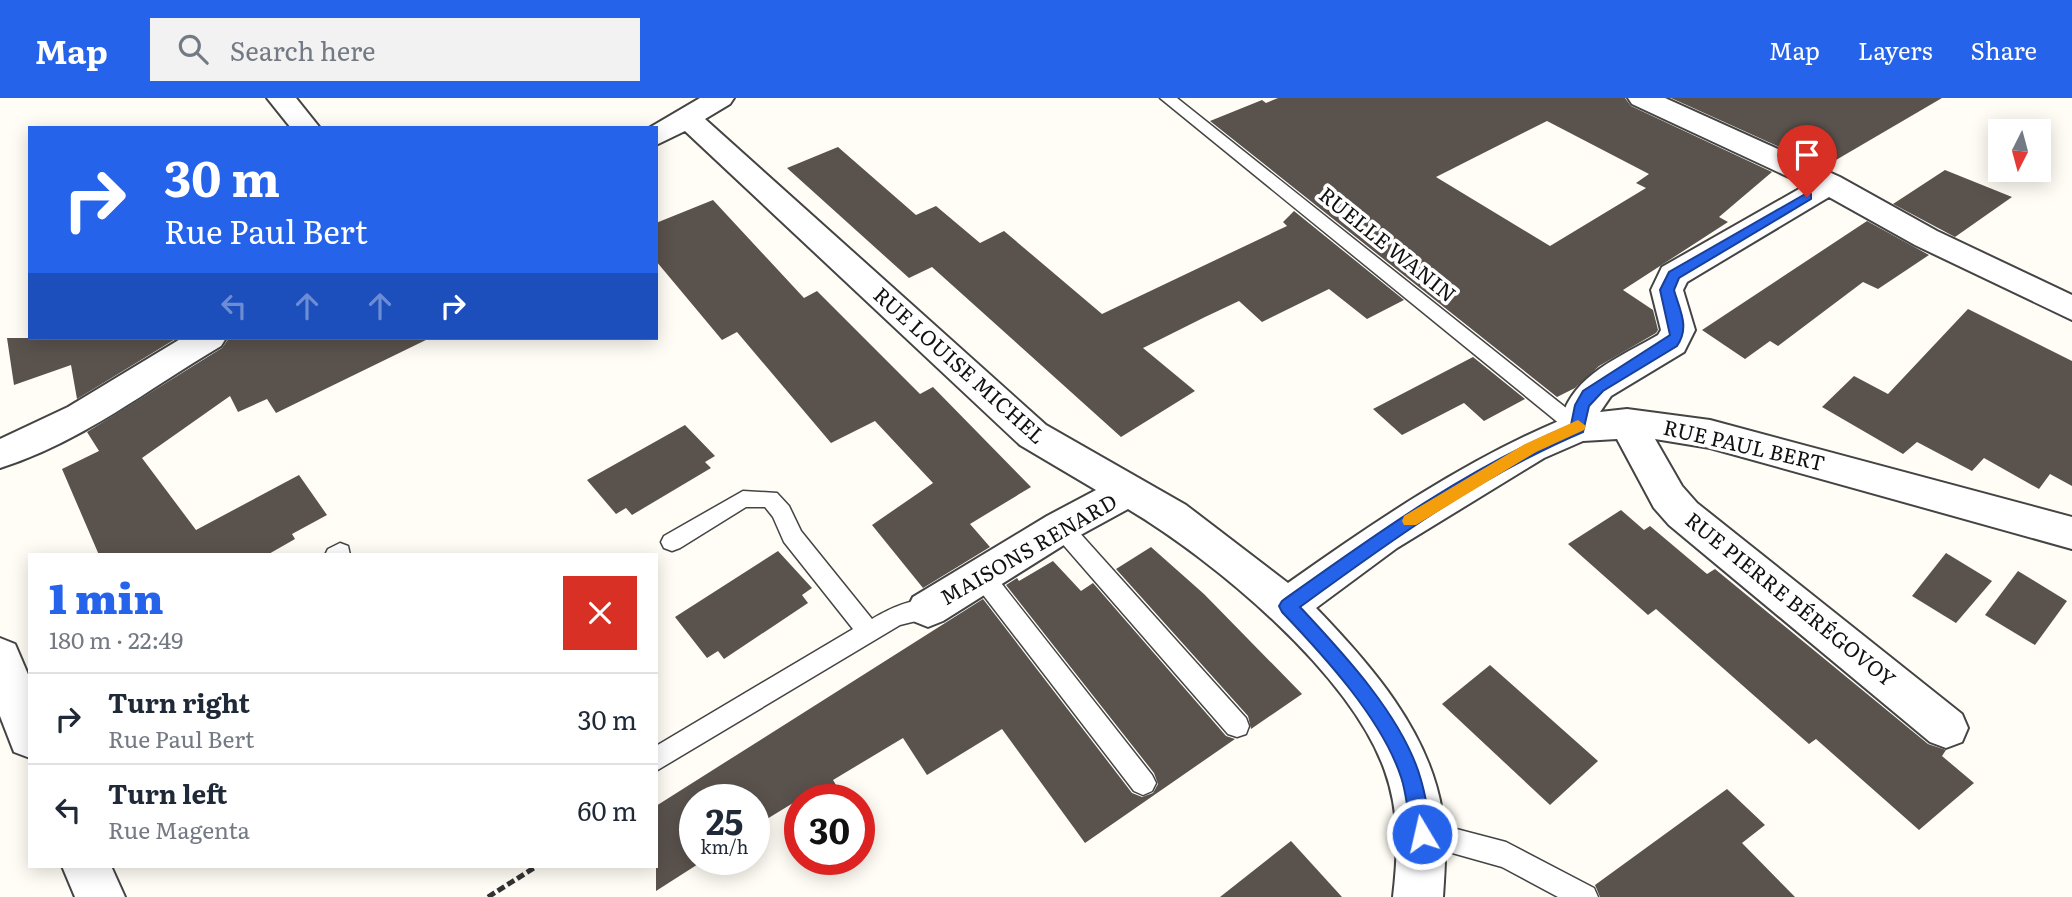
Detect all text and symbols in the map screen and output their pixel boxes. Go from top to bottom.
search box [150,18,640,81]
text: Map [35,25,108,74]
icon: search [174,30,212,68]
text: Search here [230,30,376,69]
text: Map [1769,32,1820,67]
text: Layers [1858,32,1932,67]
text: Share [1970,32,2037,67]
north arrow [1988,119,2051,182]
map controls [1988,119,2051,182]
pin [1777,125,1837,197]
icon: arrive [1788,136,1826,174]
text: 30 m [164,139,280,212]
icon: right [49,154,140,245]
street label: RUELLE WANIN [1313,178,1464,308]
text: Rue Paul Bert [164,206,368,254]
street label: RUE LOUISE MICHEL [868,278,1054,450]
icon: left [215,287,253,325]
icon: ahead [288,287,326,325]
icon: ahead [361,287,399,325]
icon: right [434,287,472,325]
street label: RUE PAUL BERT [1661,410,1828,477]
street label: MAISONS RENARD [934,484,1122,611]
street label: RUE PIERRE BÉRÉGOVOY [1680,503,1904,693]
text: 1 min [49,565,164,627]
button: close [563,576,637,650]
text: 180 m · 22:49 [49,622,183,656]
text: Turn right [108,682,250,721]
text: 30 m [577,699,637,738]
icon: right [49,700,87,738]
text: Rue Paul Bert [108,721,254,755]
text: Turn left [108,773,227,812]
speed limit sign: 30 [784,784,875,875]
text: 60 m [578,790,637,829]
icon: left [49,791,87,829]
text: 25 [706,794,743,846]
position arrow [1385,797,1459,871]
text: Rue Magenta [108,812,250,846]
text: km/h [701,833,748,860]

